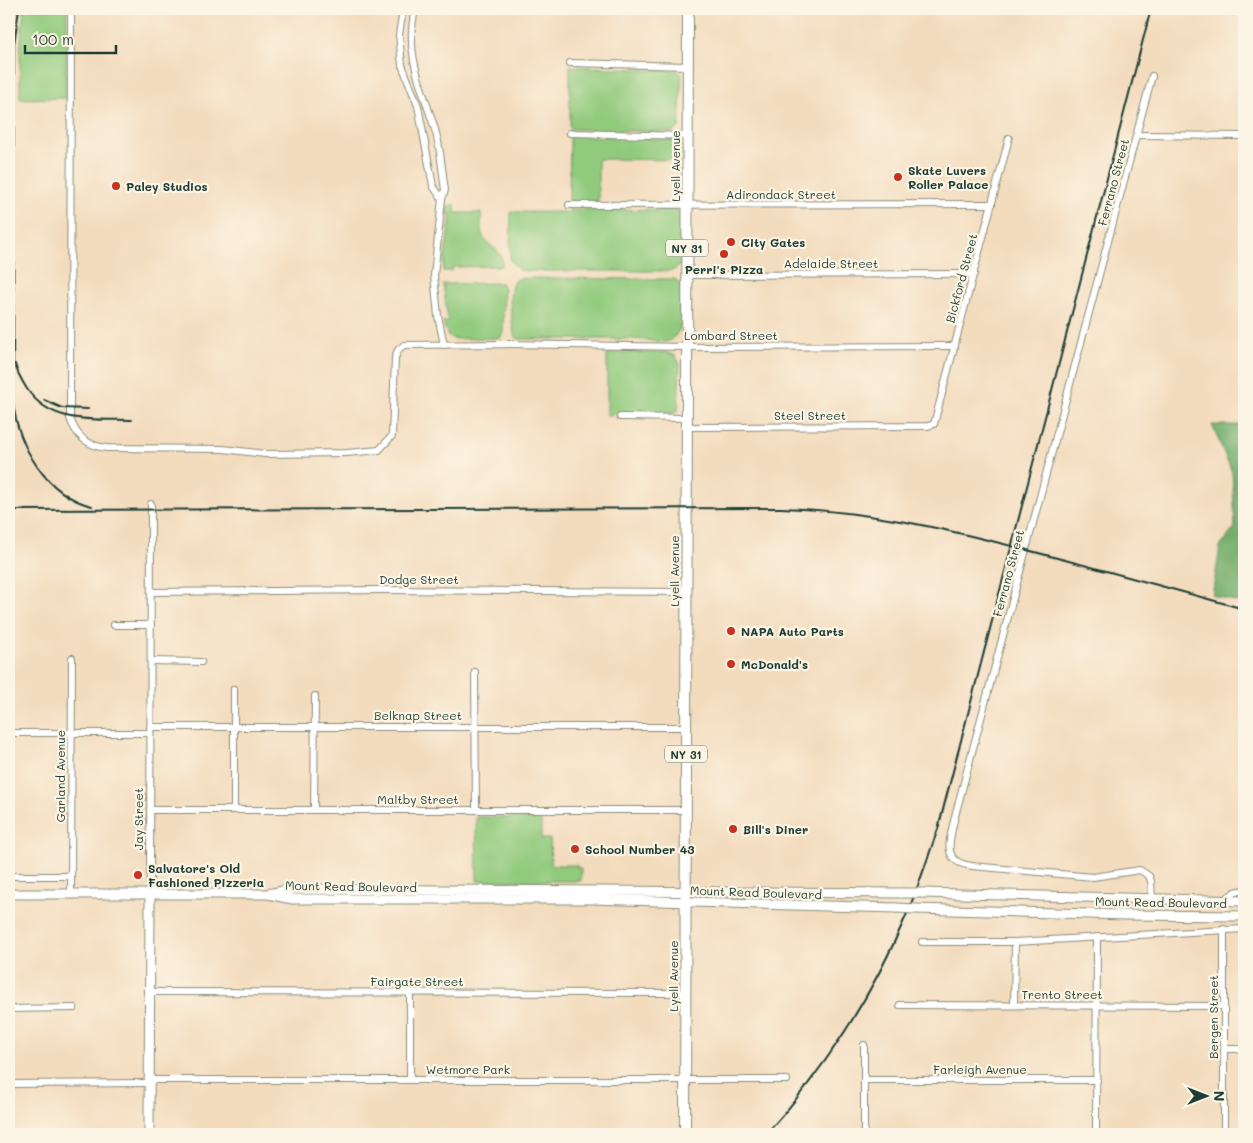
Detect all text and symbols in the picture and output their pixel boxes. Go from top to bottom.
scale bar [25,22,116,54]
text: 100 m [32,29,74,49]
street label: Lyell Avenue [667,130,683,202]
street label: Ferrano Street [1094,137,1132,227]
place label: Skate Luvers Roller Palace [908,162,988,192]
marker: Skate Luvers Roller Palace [892,171,904,183]
place label: Paley Studios [126,178,207,194]
marker: Paley Studios [110,180,122,192]
street label: Adirondack Street [726,186,836,202]
street label: Bickford Street [941,231,981,325]
place label: City Gates [741,234,805,250]
marker: City Gates [725,236,737,248]
road number: NY 31 [666,240,708,256]
marker: Perri's Pizza [718,248,730,260]
street label: Adelaide Street [784,255,878,271]
place label: Perri's Pizza [685,261,763,277]
street label: Lombard Street [684,327,778,343]
street label: Steel Street [774,407,846,423]
street label: Ferrano Street [989,528,1027,618]
street label: Lyell Avenue [666,535,682,607]
street label: Dodge Street [379,571,459,587]
place label: NAPA Auto Parts [741,623,844,639]
marker: NAPA Auto Parts [725,625,737,637]
place label: McDonald's [741,656,808,672]
marker: McDonald's [725,658,737,670]
street label: Belknap Street [374,707,462,723]
street label: Garland Avenue [52,730,68,822]
road number: NY 31 [665,746,707,762]
street label: Jay Street [130,788,146,850]
street label: Maltby Street [377,791,459,807]
place label: Bill's Diner [743,821,808,837]
marker: Bill's Diner [727,823,739,835]
place label: School Number 43 [585,841,694,857]
marker: School Number 43 [569,843,581,855]
place label: Salvatore's Old Fashioned Pizzeria [148,860,264,890]
marker: Salvatore's Old Fashioned Pizzeria [132,869,144,881]
street label: Mount Read Boulevard [285,877,418,895]
street label: Mount Read Boulevard [690,882,823,902]
street label: Mount Read Boulevard [1095,893,1228,911]
street label: Lyell Avenue [665,940,681,1012]
street label: Fairgate Street [370,973,464,989]
street label: Bergen Street [1205,975,1221,1059]
street label: Trento Street [1021,986,1103,1002]
street label: Wetmore Park [426,1061,510,1077]
street label: Farleigh Avenue [933,1061,1027,1077]
north arrow [1180,1070,1230,1120]
text: N [1210,1091,1229,1101]

